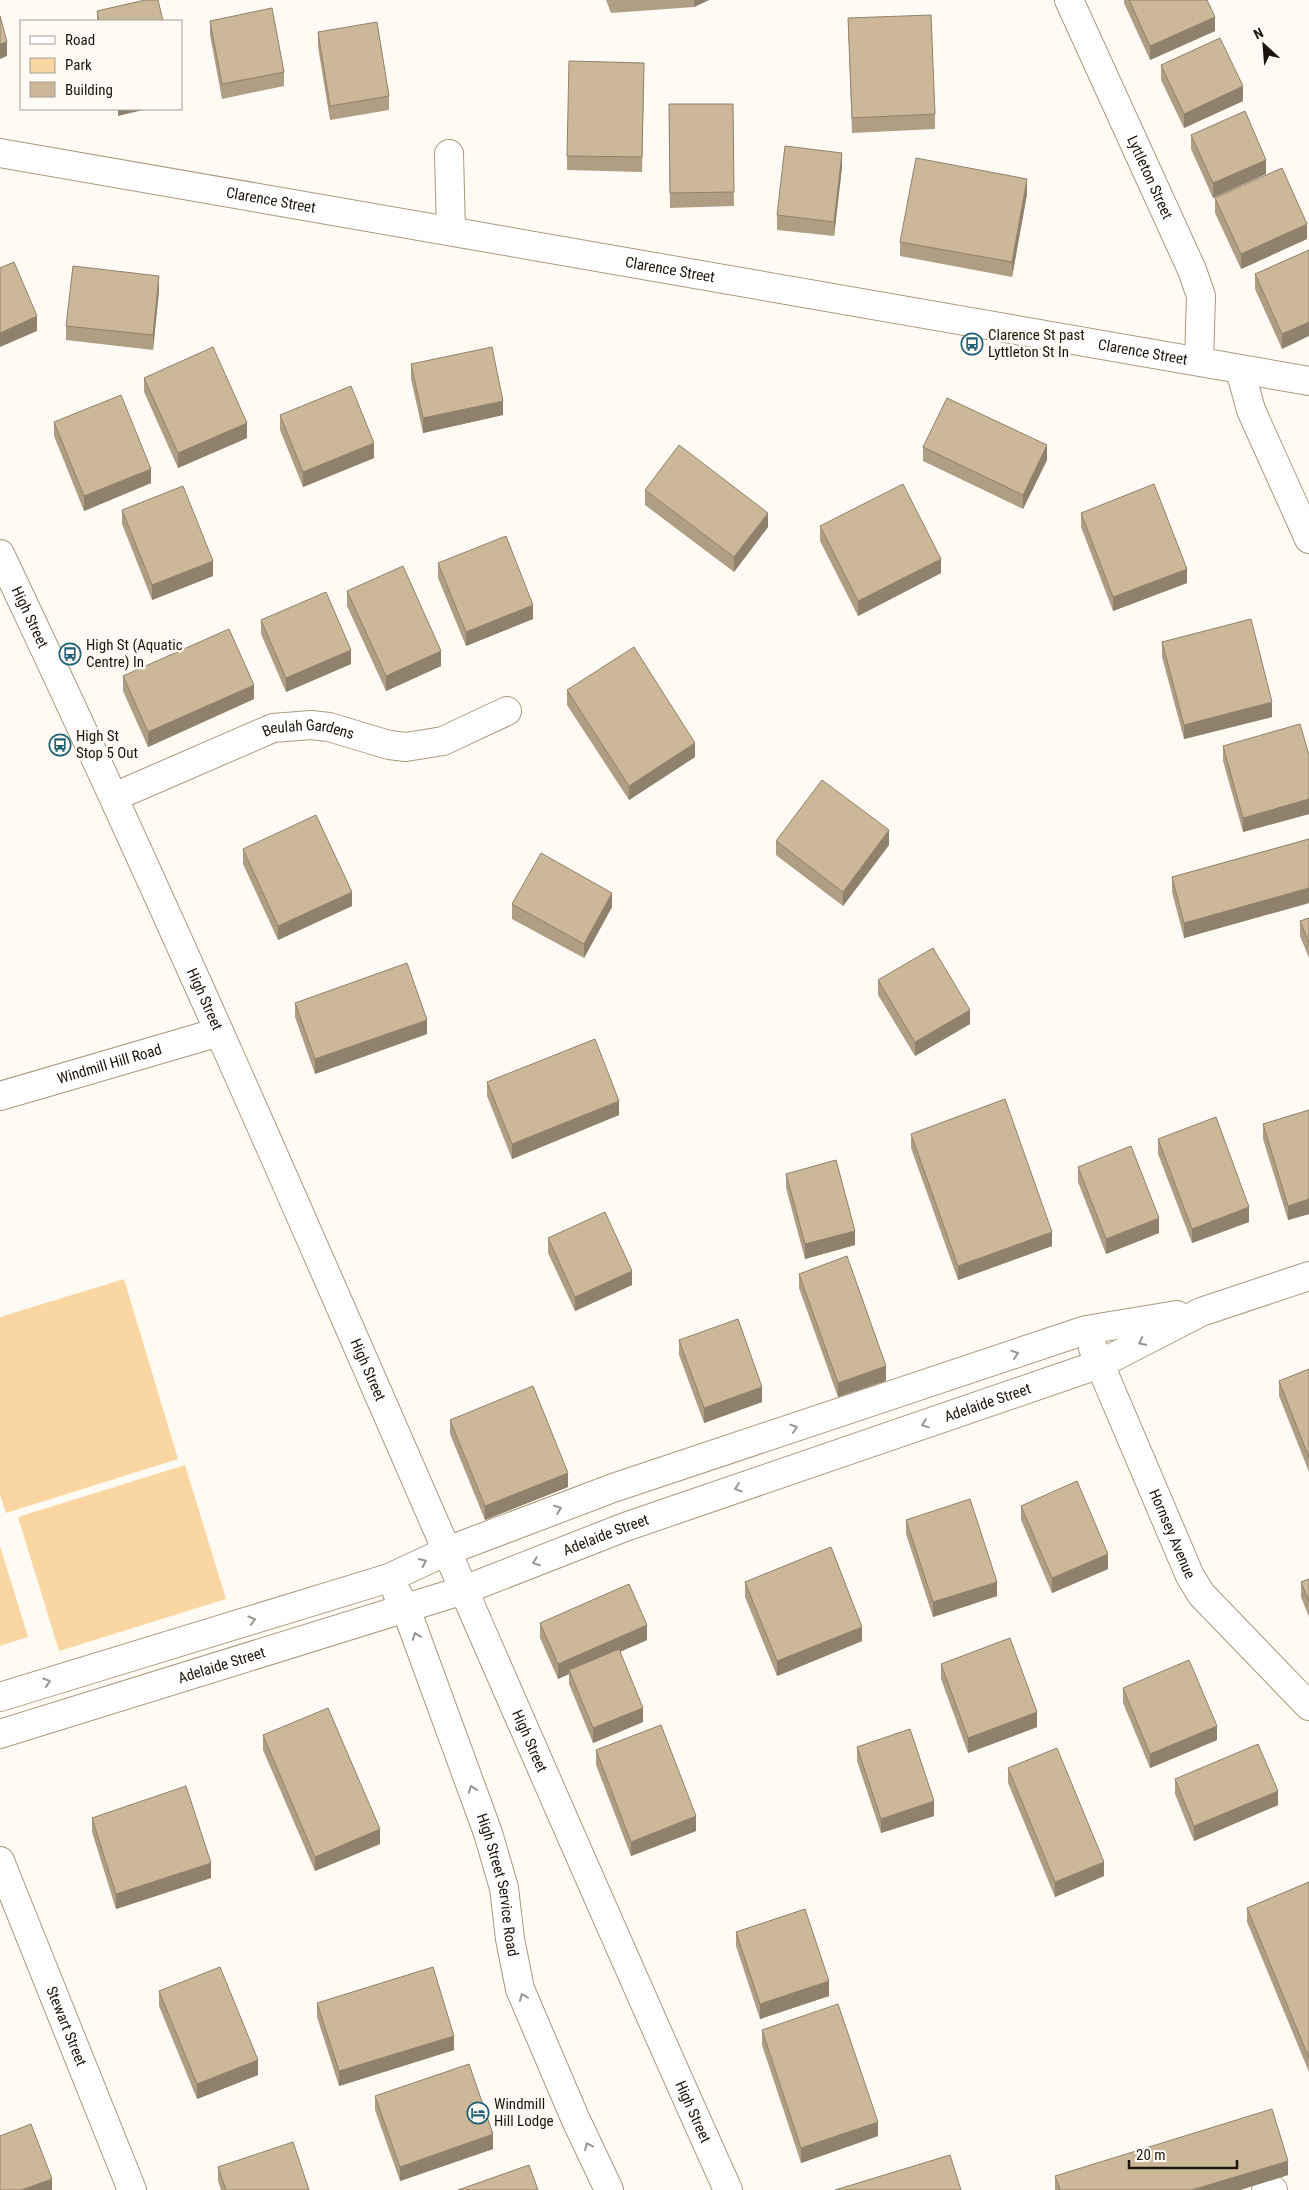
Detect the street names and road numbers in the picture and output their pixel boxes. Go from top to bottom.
street label: Lyttleton Street [1123,133,1177,222]
street label: Clarence Street [225,184,317,217]
street label: Clarence Street [624,253,716,286]
street label: Clarence Street [1097,335,1189,369]
street label: High Street [8,584,52,651]
street label: Beulah Gardens [260,716,357,743]
street label: High Street [183,965,226,1033]
street label: Windmill Hill Road [55,1040,164,1088]
street label: High Street [347,1336,389,1404]
street label: Adelaide Street [942,1379,1033,1426]
street label: Hornsey Avenue [1145,1486,1199,1581]
street label: Adelaide Street [560,1511,651,1559]
street label: Adelaide Street [176,1643,267,1687]
street label: High Street [508,1707,551,1775]
street label: High Street Service Road [473,1811,522,1958]
street label: Stewart Street [42,1984,90,2069]
street label: High Street [671,2078,715,2146]

